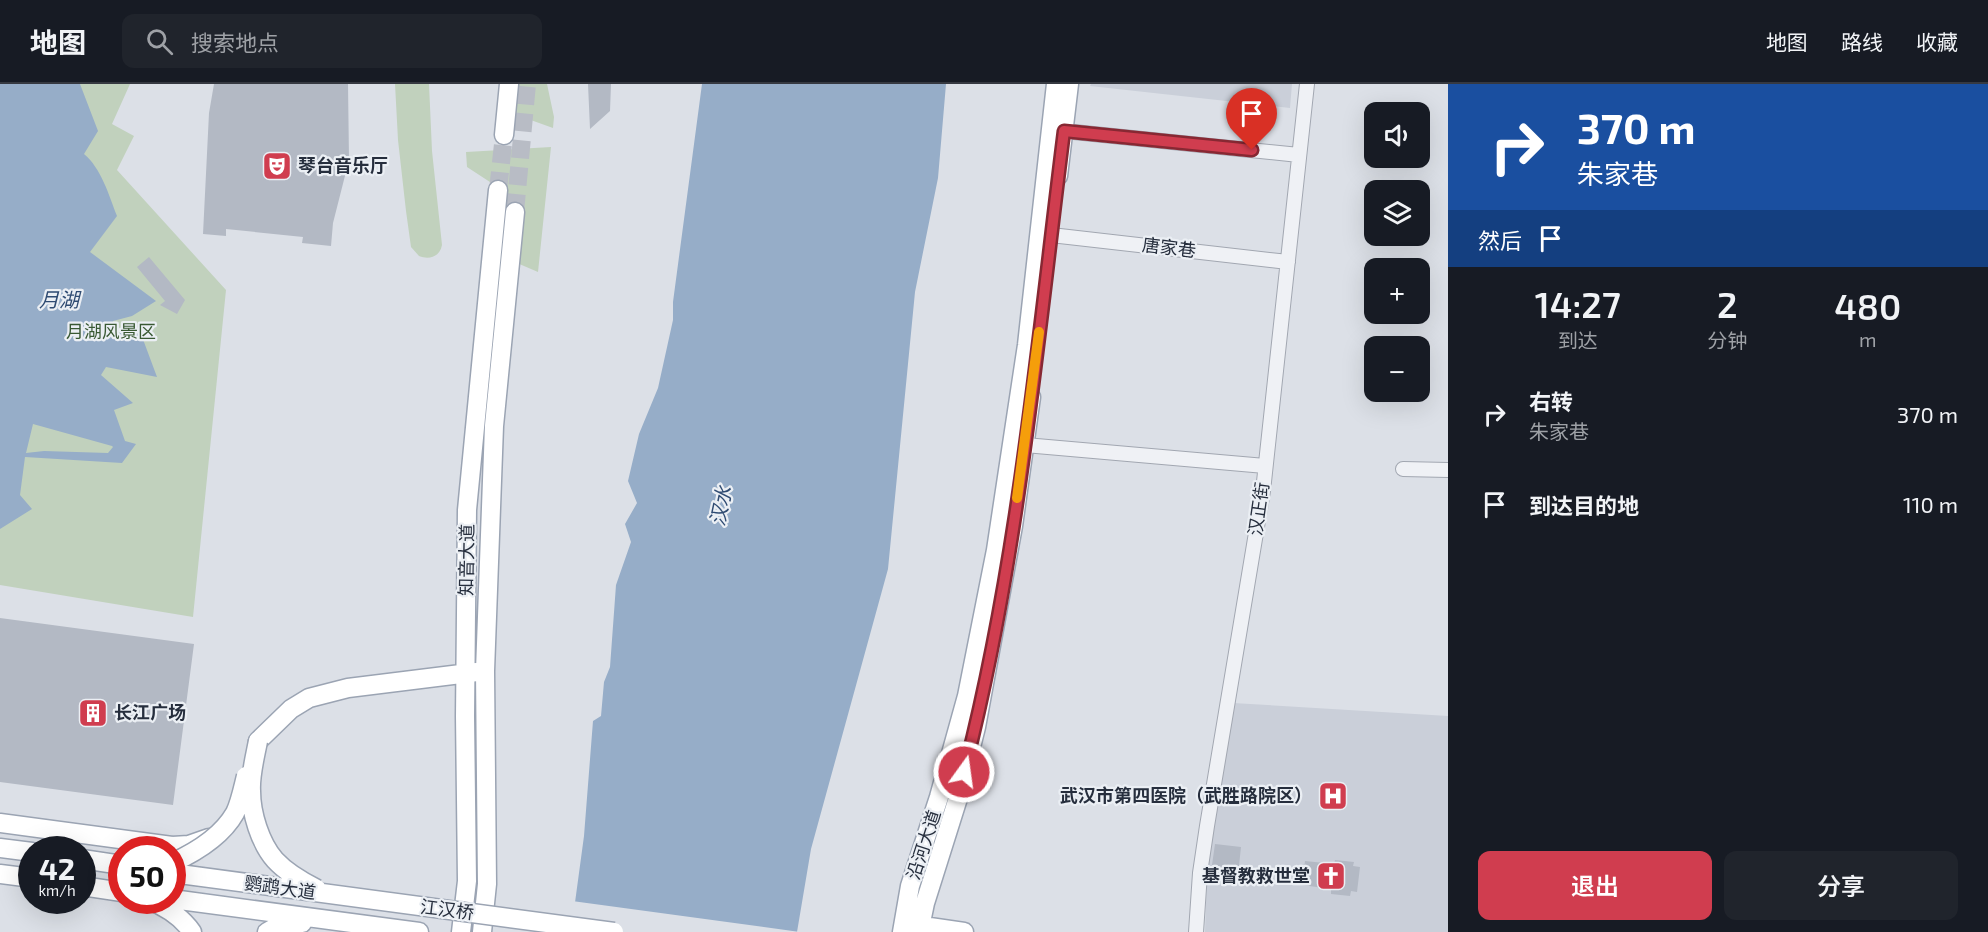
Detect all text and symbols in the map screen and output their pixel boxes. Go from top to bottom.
search box [122,14,542,68]
text: 地图 [30,25,86,59]
icon: search [143,25,176,58]
text: 搜索地点 [191,29,279,55]
text: 地图 [1766,29,1808,54]
text: 路线 [1841,29,1883,54]
text: 收藏 [1916,29,1958,54]
pin [1226,88,1277,150]
icon: arrive [1235,97,1268,130]
map controls [1364,102,1430,402]
button: sound [1364,102,1430,168]
text: 370 m [1577,102,1696,152]
icon: right [1478,108,1556,186]
theatre icon: 琴台音乐厅 [261,150,293,182]
place label: 琴台音乐厅 [298,154,388,176]
text: 朱家巷 [1577,157,1658,189]
button: layers [1364,180,1430,246]
icon: arrive [1534,222,1567,255]
text: 然后 [1478,227,1522,253]
street label: 唐家巷 [1141,233,1197,261]
button: + [1364,258,1430,324]
text: 14:27 [1535,282,1621,325]
text: 2 [1717,282,1738,325]
text: 480 [1834,284,1901,327]
water label: 月湖 [39,287,82,311]
park label: 月湖风景区 [66,320,156,342]
text: m [1859,327,1876,351]
text: 到达 [1558,328,1598,352]
text: 分钟 [1707,328,1747,352]
button: − [1364,336,1430,402]
text: 右转 [1529,388,1573,414]
icon: right [1478,398,1511,431]
text: 370 m [1897,401,1958,427]
text: 朱家巷 [1529,419,1589,443]
street label: 汉正街 [1243,481,1273,537]
water label: 汉水 [704,483,736,528]
icon: arrive [1478,488,1511,521]
text: 110 m [1903,491,1958,517]
text: 到达目的地 [1529,492,1639,518]
street label: 知音大道 [454,524,478,596]
building icon: 长江广场 [77,697,109,729]
place label: 长江广场 [114,701,186,723]
position arrow [932,740,996,804]
hospital icon: 武汉市第四医院（武胜路院区） [1317,780,1349,812]
place label: 武汉市第四医院（武胜路院区） [1060,784,1312,806]
street label: 沿河大道 [901,807,945,882]
speed limit sign: 50 [108,836,186,914]
text: 42 [39,850,75,886]
button: 退出 [1478,851,1712,920]
button: 分享 [1724,851,1958,920]
church icon: 基督教救世堂 [1315,860,1347,892]
place label: 基督教救世堂 [1202,864,1310,886]
street label: 鹦鹉大道 [243,871,317,903]
text: km/h [38,881,76,899]
street label: 江汉桥 [419,895,475,923]

